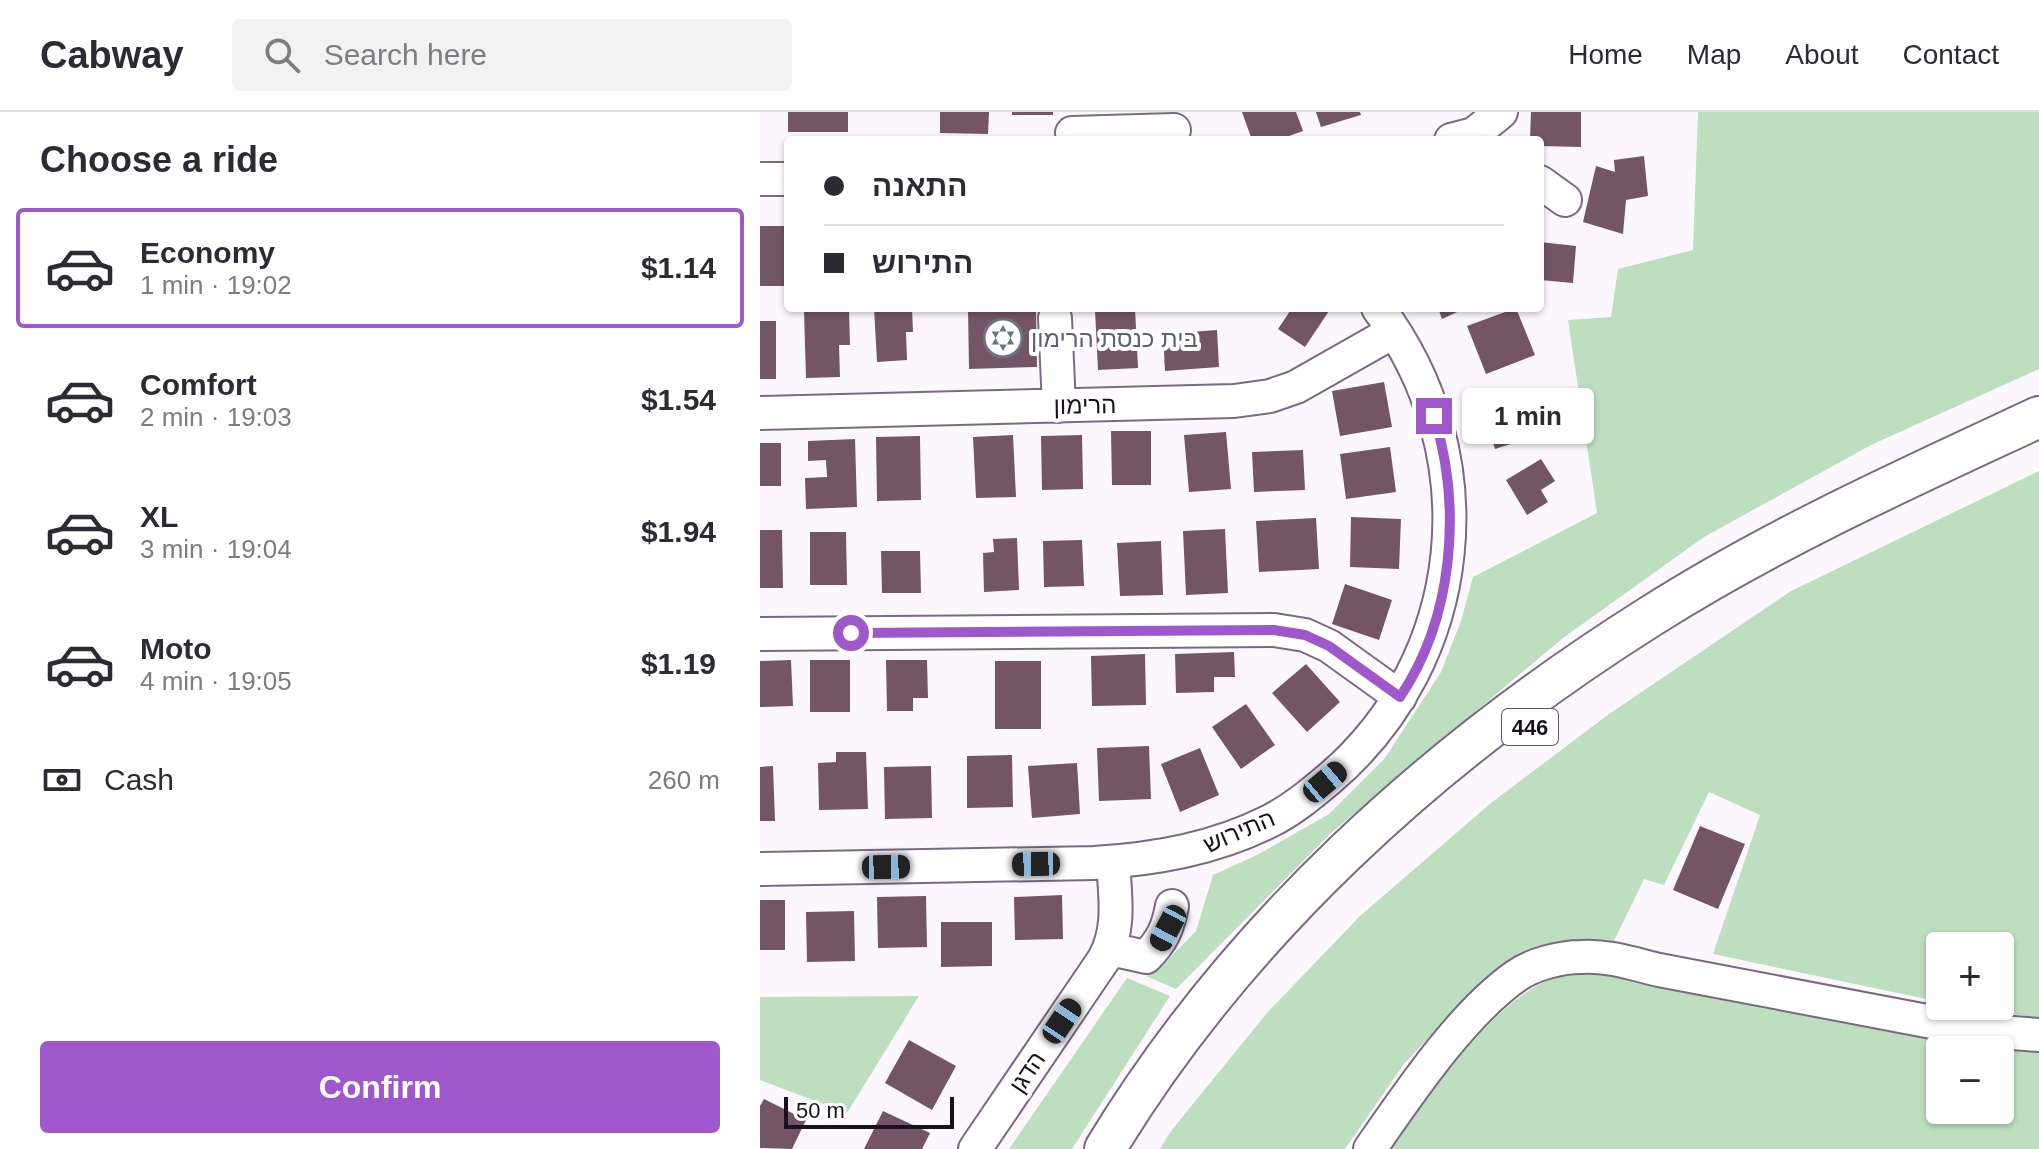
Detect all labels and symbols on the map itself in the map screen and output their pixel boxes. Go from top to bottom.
synagogue icon: בית כנסת הרימון [982,317,1024,359]
place label: בית כנסת הרימון [1031,325,1198,352]
callout: 1 min [1462,388,1594,444]
street label: הרימון [1053,391,1117,419]
route end [1416,398,1452,434]
route start [833,615,869,651]
road number: 446 [1502,709,1558,745]
car [1299,757,1351,807]
street label: התירוש [1199,804,1279,858]
car [1012,852,1060,876]
car [862,855,910,879]
car [1146,901,1190,955]
car [1039,994,1085,1048]
street label: הדגן [1004,1046,1050,1098]
scale bar [784,1093,954,1129]

